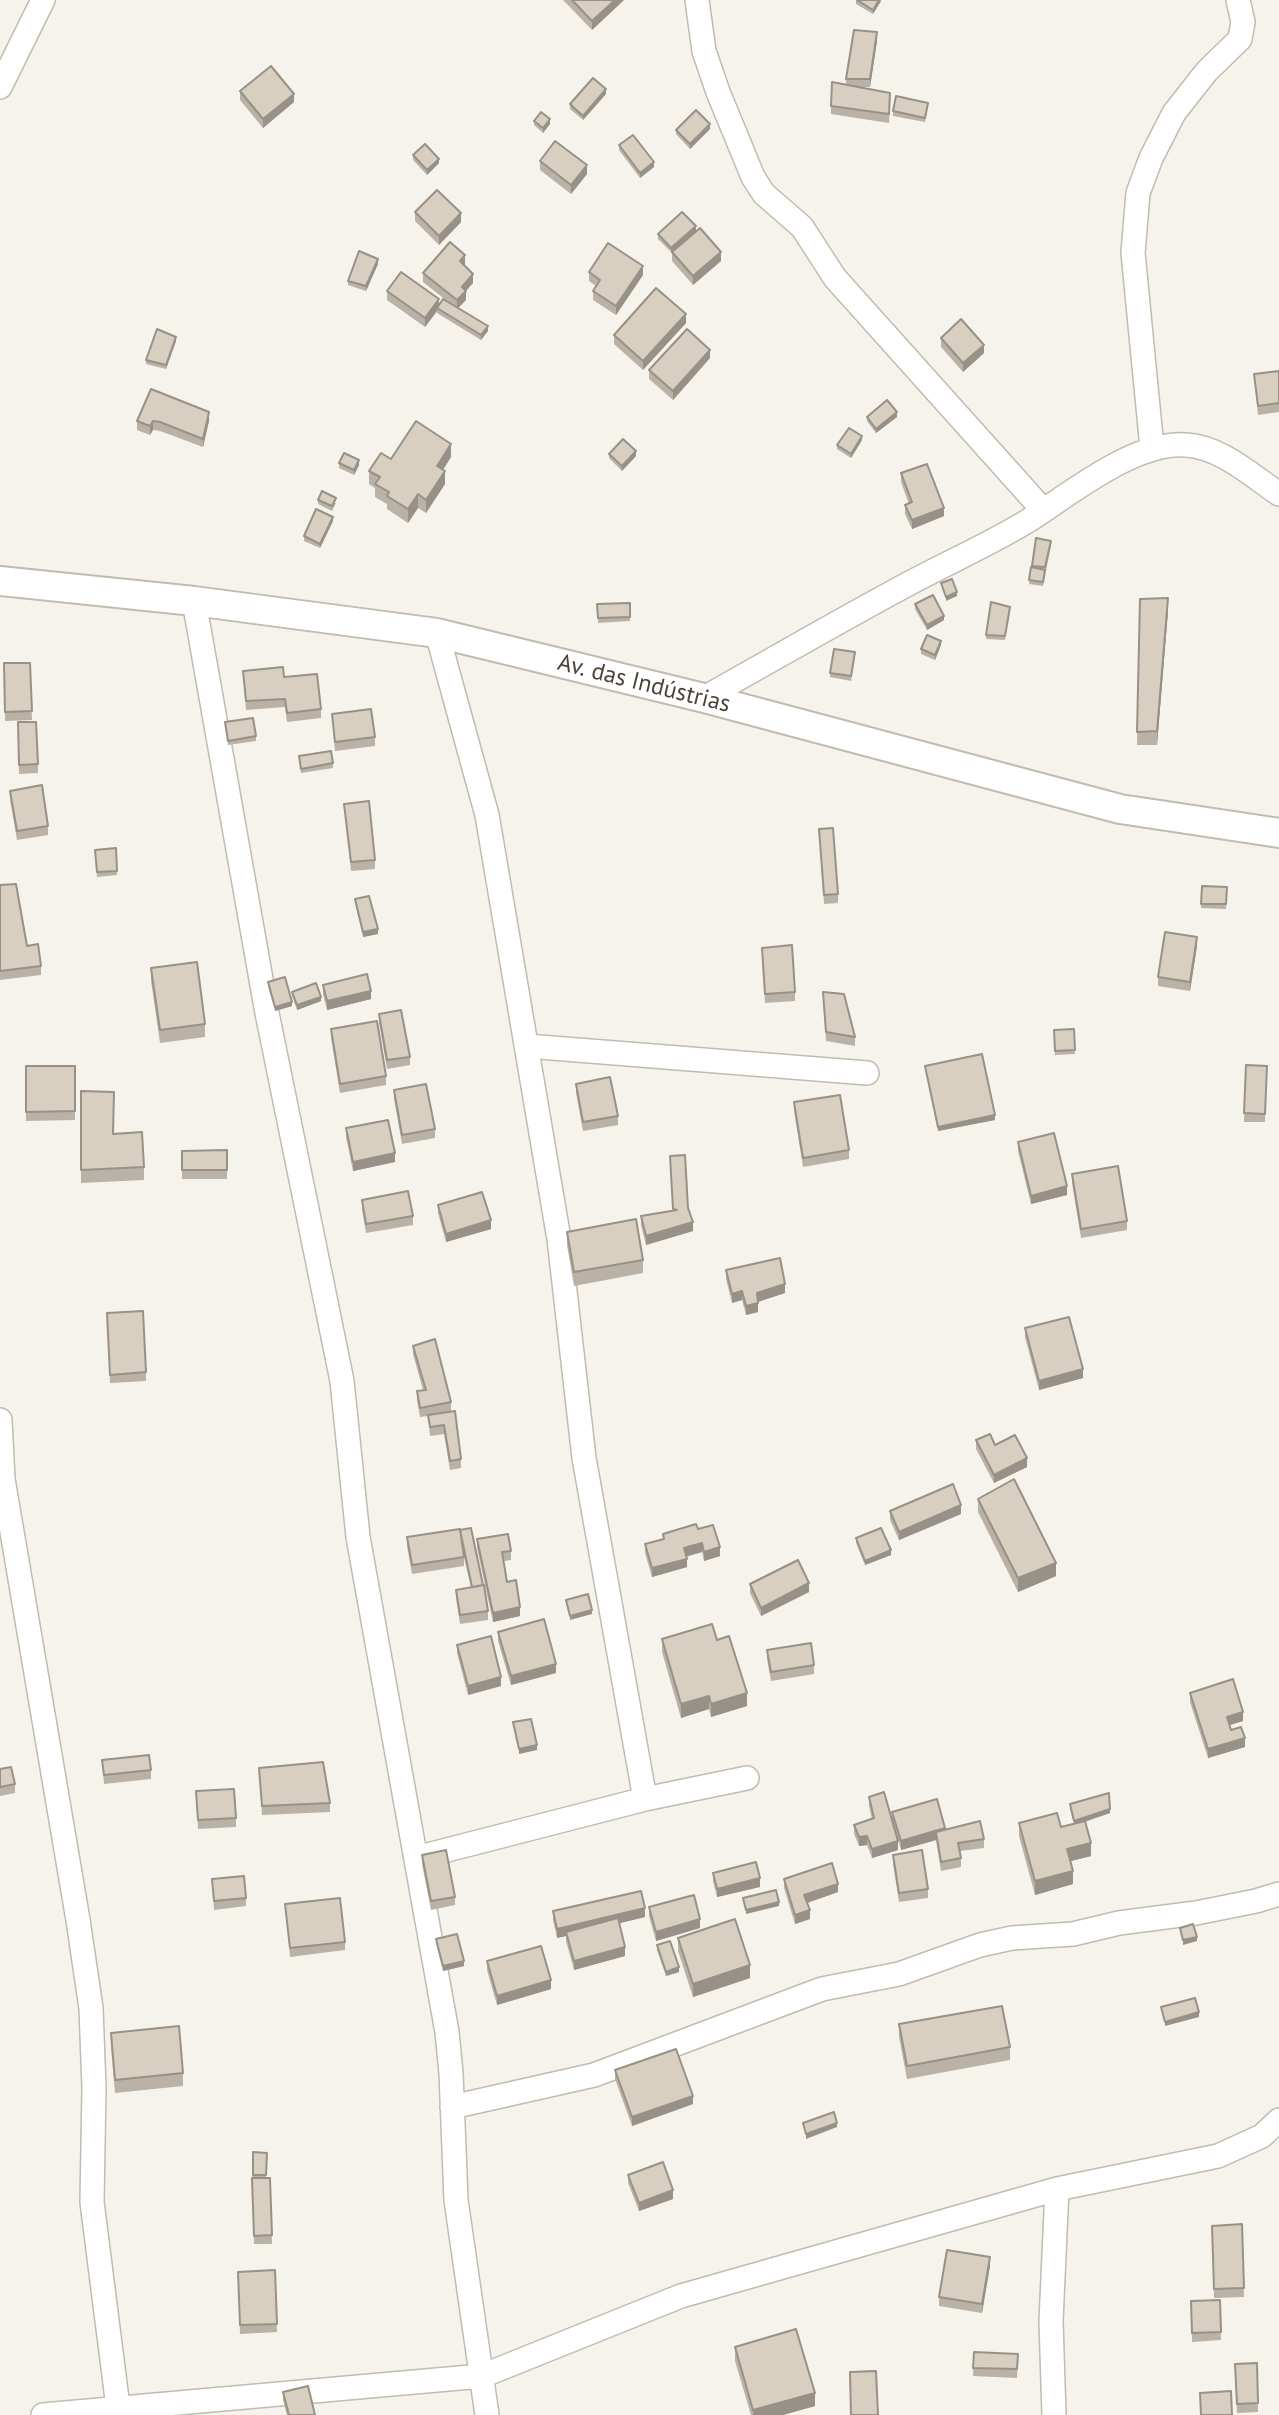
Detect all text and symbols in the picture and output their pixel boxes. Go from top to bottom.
street label: Av. das Indústrias [555,649,733,719]

